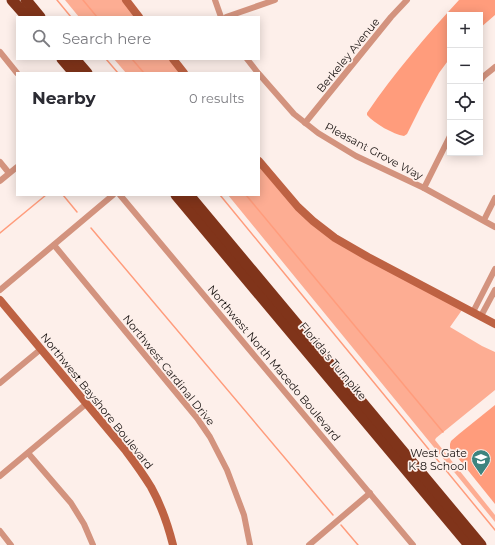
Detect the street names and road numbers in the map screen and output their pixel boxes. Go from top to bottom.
street label: Berkeley Avenue [314,15,383,95]
street label: Pleasant Grove Way [323,119,426,183]
street label: Northwest North Macedo Boulevard [205,282,343,444]
street label: Northwest Cardinal Drive [120,312,218,429]
street label: Florida's Turnpike [296,319,370,403]
street label: Northwest Bayshore Boulevard [38,330,156,472]

